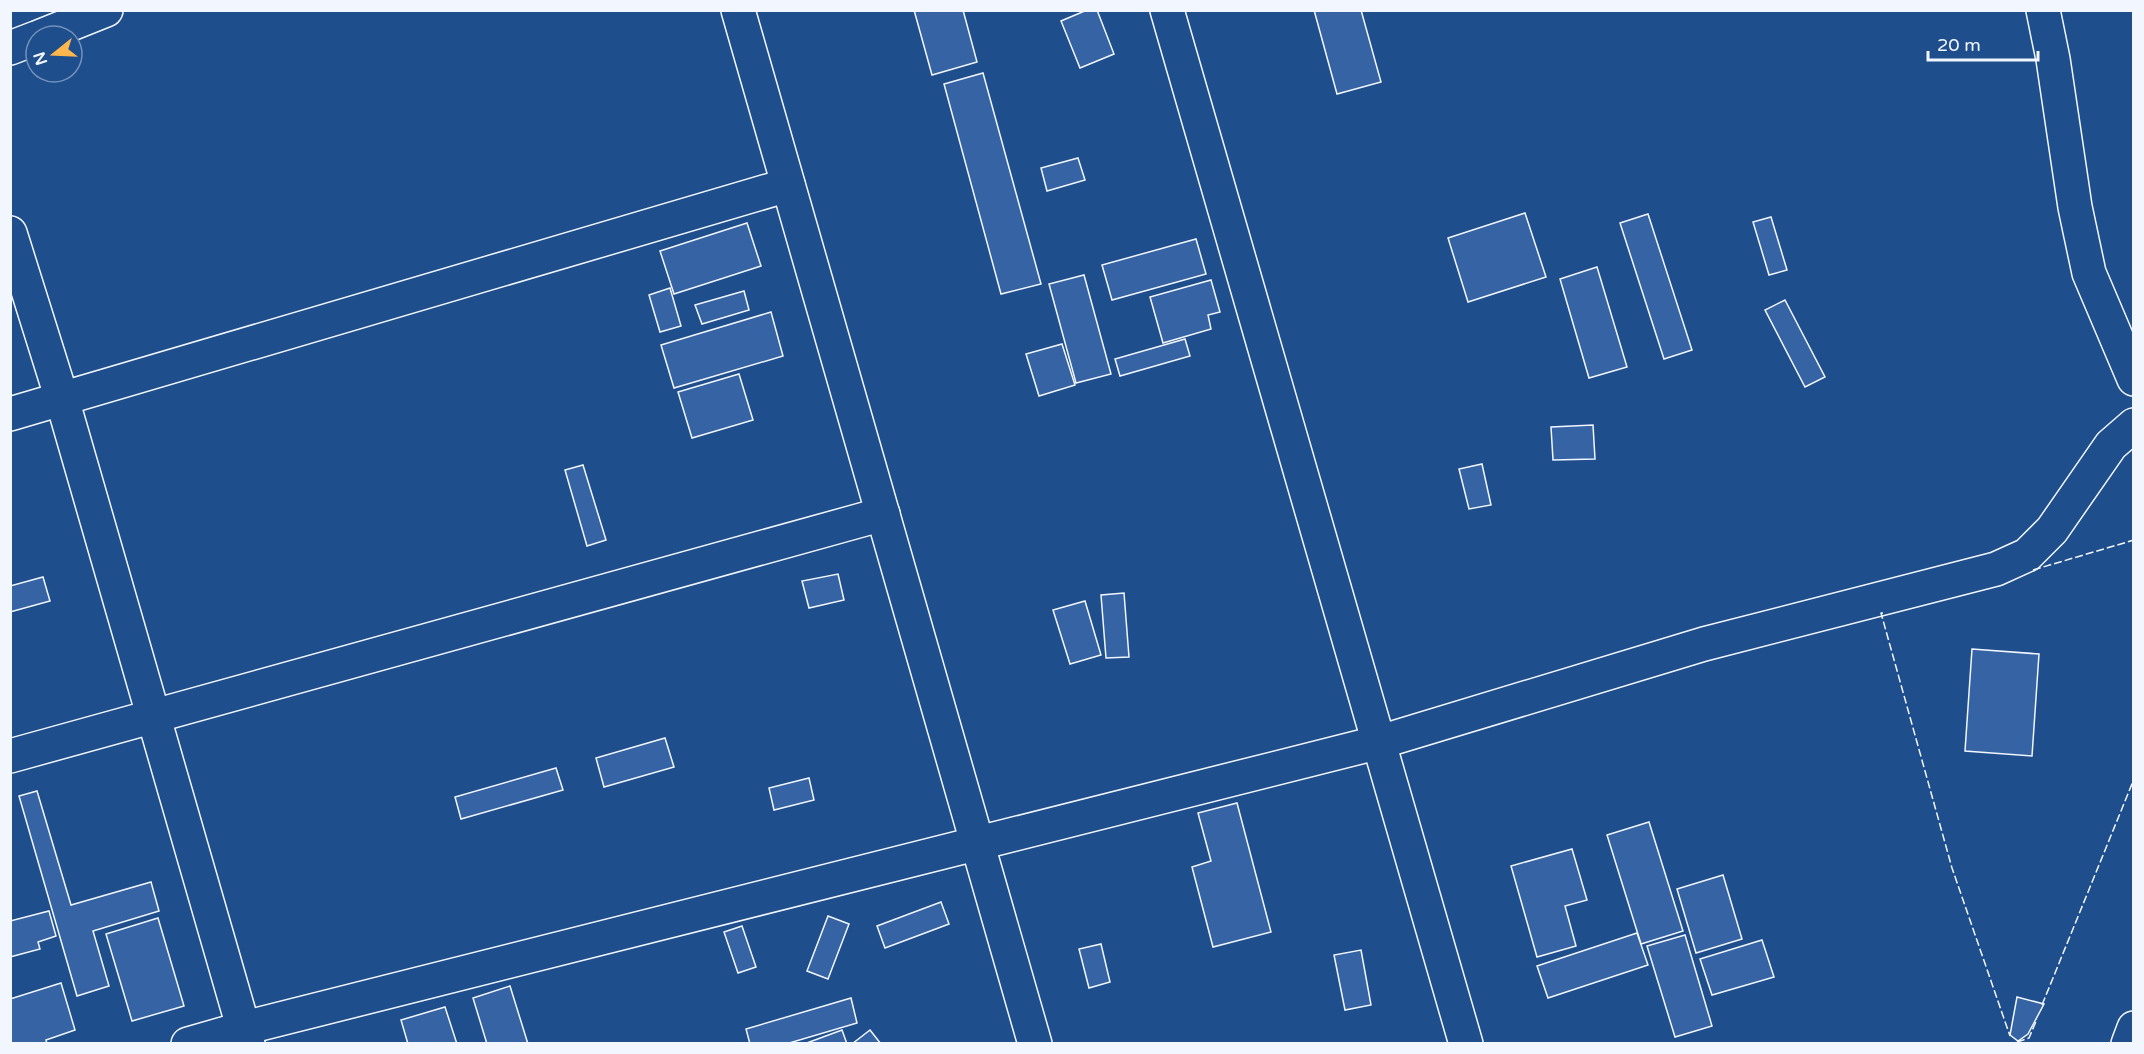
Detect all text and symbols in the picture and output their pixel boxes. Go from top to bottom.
north arrow [24,24,84,84]
scale bar [1928,24,2038,62]
text: 20 m [1937,34,1981,56]
text: N [29,49,52,68]

